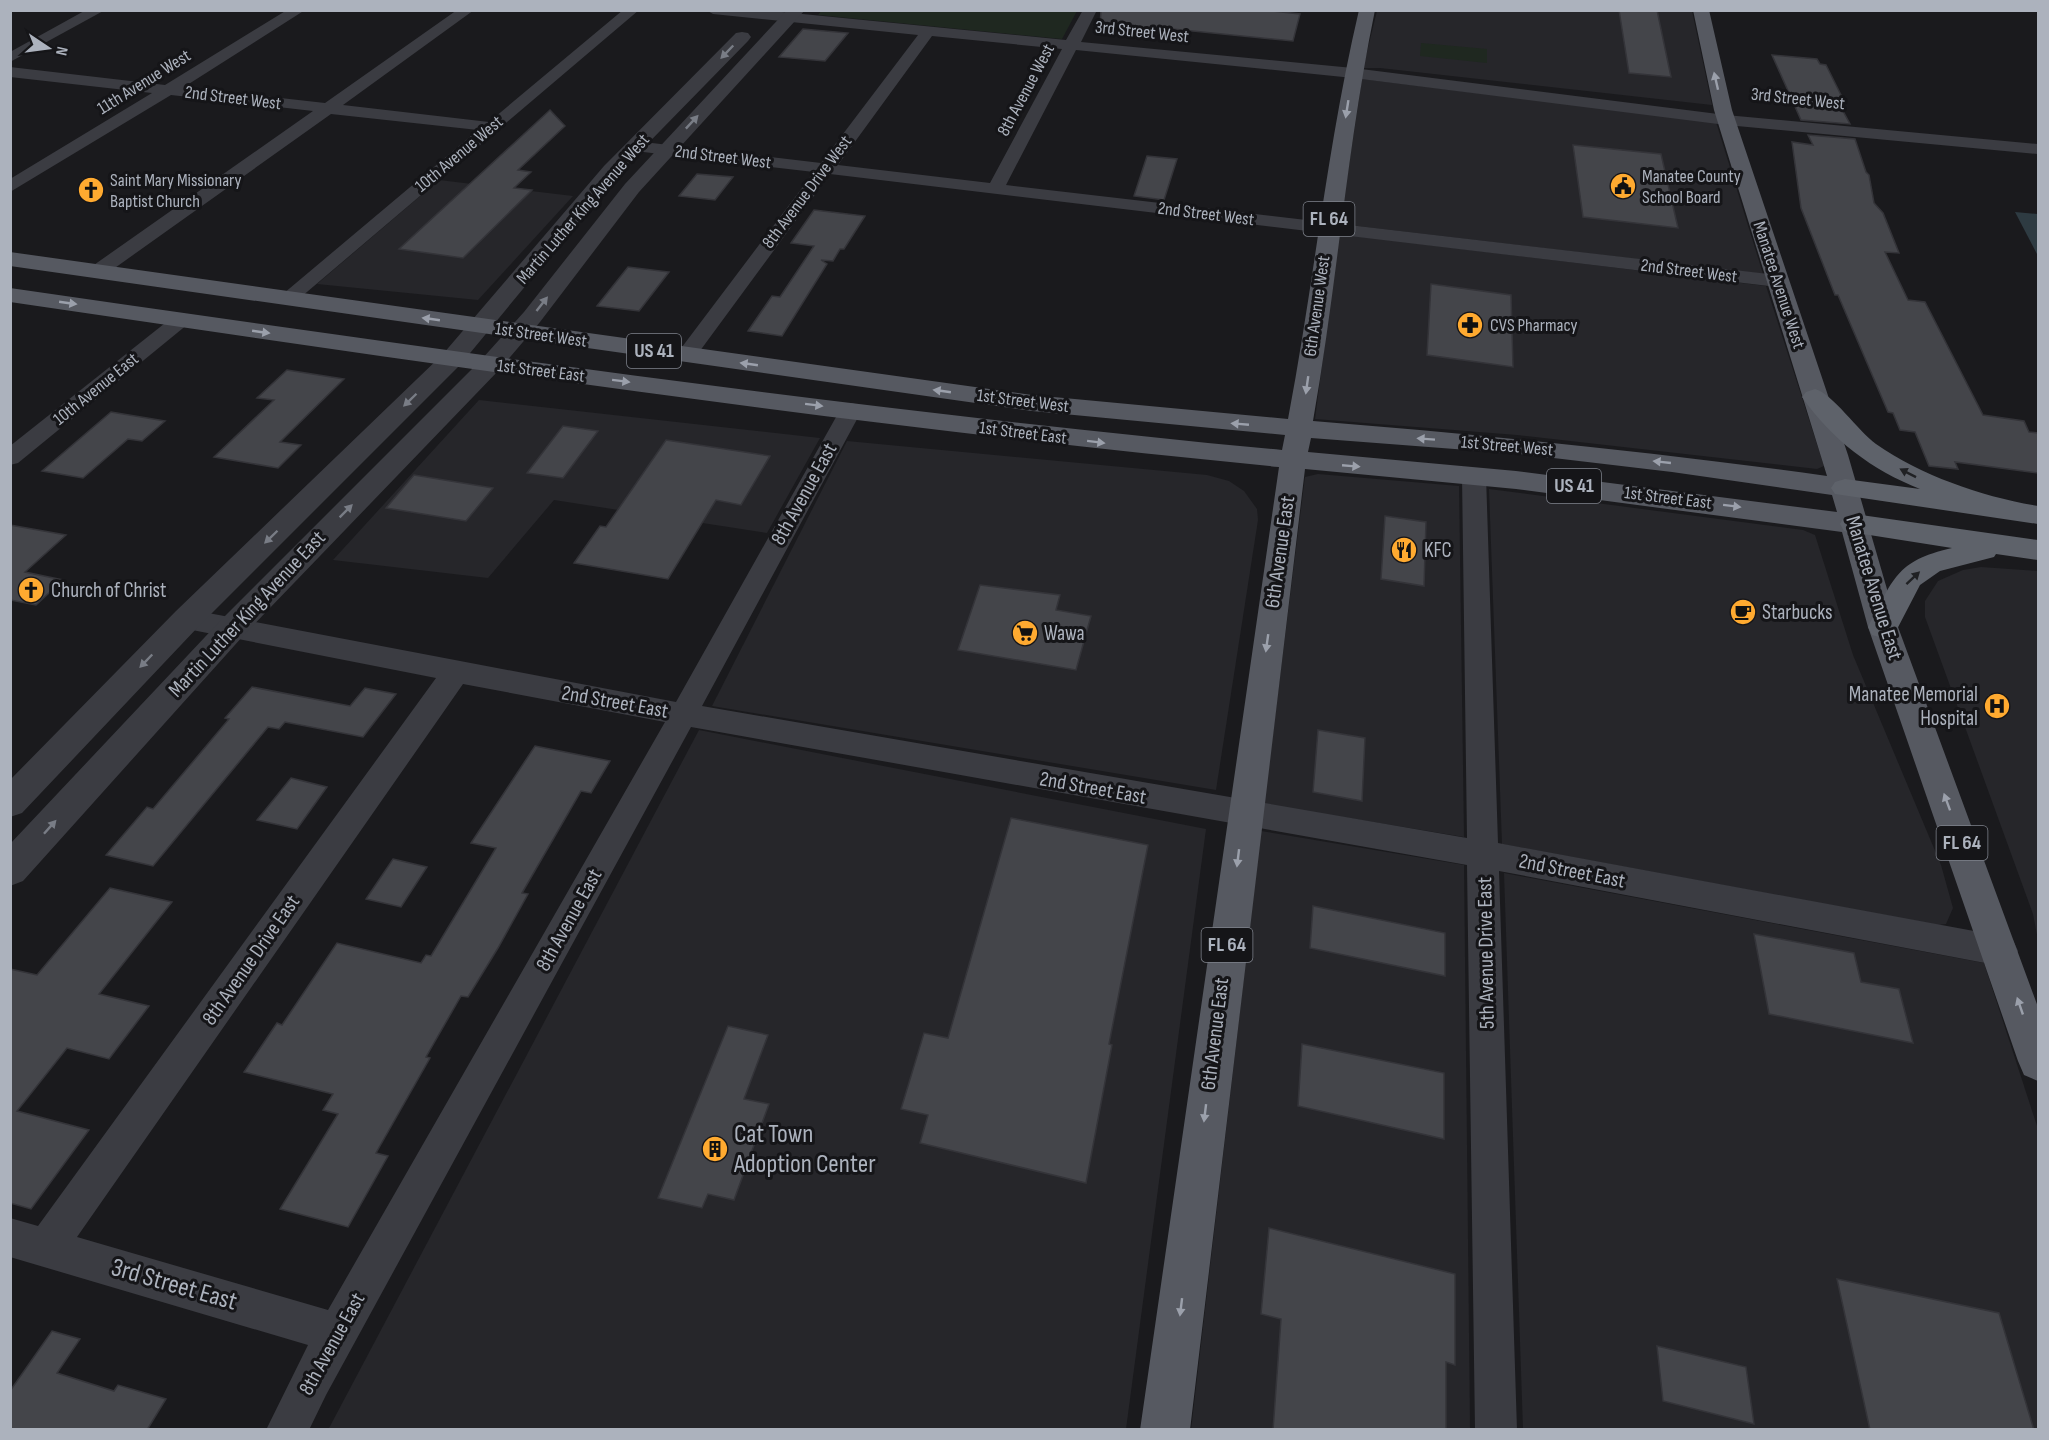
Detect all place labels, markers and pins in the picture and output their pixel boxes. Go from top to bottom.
place label: Manatee County School Board [1642,166,1741,208]
place label: Saint Mary Missionary Baptist Church [110,170,241,212]
public building icon: Manatee County School Board [1608,171,1638,201]
church icon: Saint Mary Missionary Baptist Church [76,175,106,205]
pharmacy icon: CVS Pharmacy [1455,310,1485,340]
place label: CVS Pharmacy [1490,315,1577,336]
restaurant icon: KFC [1389,535,1419,565]
place label: KFC [1424,538,1452,563]
church icon: Church of Christ [16,575,46,605]
place label: Church of Christ [51,578,166,603]
cafe icon: Starbucks [1728,597,1758,627]
place label: Starbucks [1762,600,1833,625]
supermarket icon: Wawa [1010,618,1040,648]
place label: Wawa [1044,621,1085,646]
place label: Manatee Memorial Hospital [1849,682,1978,731]
hospital icon: Manatee Memorial Hospital [1982,691,2012,721]
place label: Cat Town Adoption Center [733,1119,876,1180]
building icon: Cat Town Adoption Center [700,1134,730,1164]

